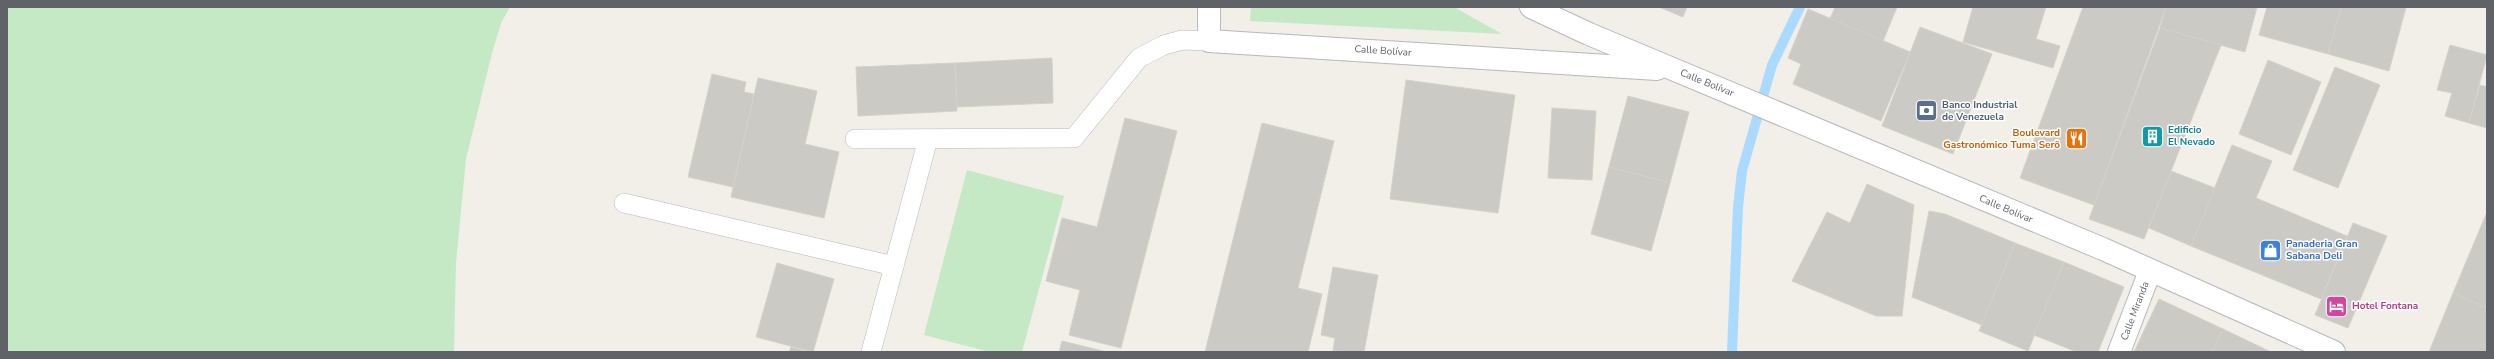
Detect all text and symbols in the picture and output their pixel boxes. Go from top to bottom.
street label: Calle Bolívar [1354,42,1412,60]
street label: Calle Bolívar [1678,66,1737,100]
bank icon: Banco Industrial de Venezuela [1914,98,1940,124]
place label: Banco Industrial de Venezuela [1942,98,2018,124]
building icon: Edificio El Nevado [2140,123,2166,149]
place label: Edificio El Nevado [2168,123,2215,149]
place label: Boulevard Gastronómico Tuma Serö [1943,126,2060,152]
restaurant icon: Boulevard Gastronómico Tuma Serö [2063,126,2089,152]
street label: Calle Bolívar [1977,191,2035,227]
shop icon: Panaderia Gran Sabana Deli [2258,237,2284,263]
place label: Panaderia Gran Sabana Deli [2286,237,2358,263]
street label: Calle Miranda [2117,279,2153,343]
hotel icon: Hotel Fontana [2324,293,2350,319]
place label: Hotel Fontana [2352,299,2418,313]

